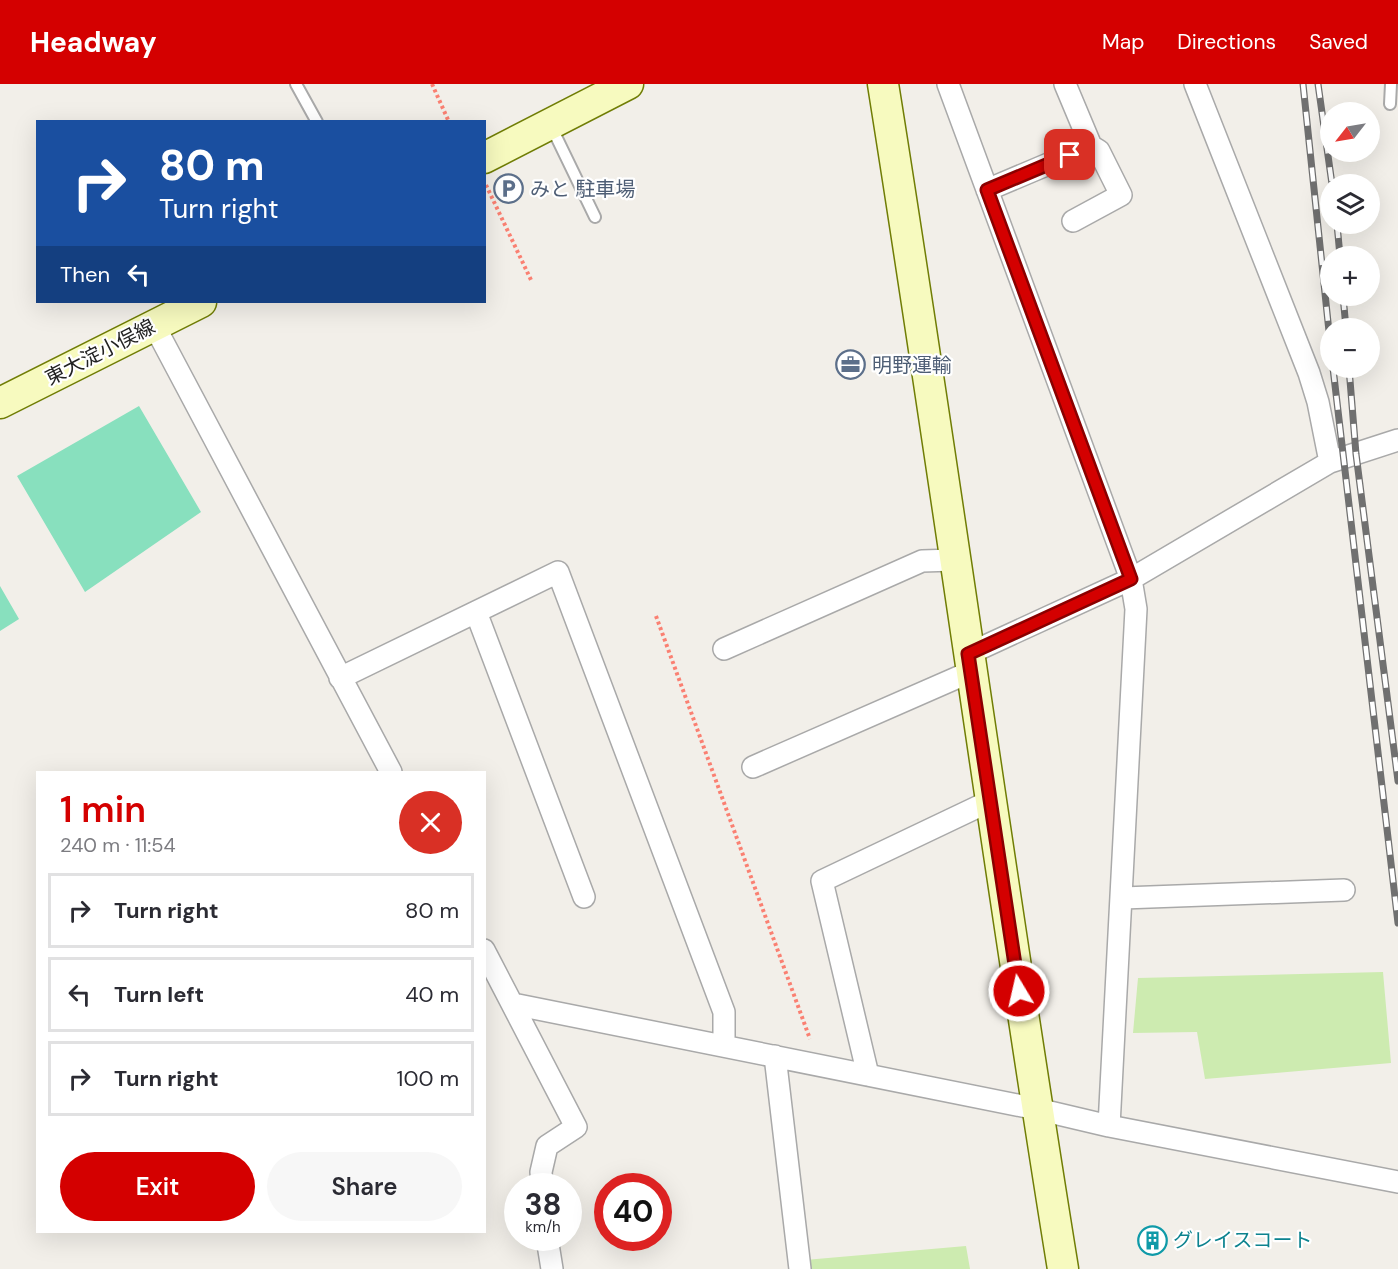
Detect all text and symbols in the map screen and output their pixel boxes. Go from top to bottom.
text: Headway [30,24,157,61]
text: Map [1102,28,1144,56]
text: Directions [1177,28,1276,56]
text: Saved [1309,28,1368,56]
north arrow [1320,102,1380,162]
map controls [1320,102,1380,378]
pin [1044,129,1095,180]
text: 80 m [159,138,265,193]
icon: arrive [1053,138,1086,171]
icon: right [60,144,138,222]
parking icon: みと 駐車場 [493,173,525,205]
button: layers [1320,174,1380,234]
place label: みと 駐車場 [530,176,635,202]
text: Turn right [159,191,279,226]
button: + [1320,246,1380,306]
icon: left [122,258,155,291]
text: Then [60,260,110,289]
street label: 東大淀小俣線 [41,313,159,391]
button: − [1320,318,1380,378]
office icon: 明野運輸 [835,349,867,381]
place label: 明野運輸 [872,352,952,378]
text: 1 min [60,786,146,833]
button: close [399,791,462,854]
text: 240 m · 11:54 [60,832,176,858]
icon: right [63,894,96,927]
text: Turn right [114,896,219,925]
text: 80 m [405,896,459,925]
position arrow [987,959,1051,1023]
icon: left [63,978,96,1011]
text: Turn left [114,980,204,1009]
text: 40 m [405,980,459,1009]
icon: right [63,1062,96,1095]
text: Turn right [114,1064,219,1093]
text: 100 m [397,1064,459,1093]
button: Exit [60,1152,255,1221]
button: Share [267,1152,462,1221]
speed limit sign: 40 [594,1173,672,1251]
text: 38 [524,1185,562,1224]
text: km/h [525,1217,561,1237]
building icon: グレイスコート [1136,1224,1168,1256]
place label: グレイスコート [1173,1227,1312,1253]

